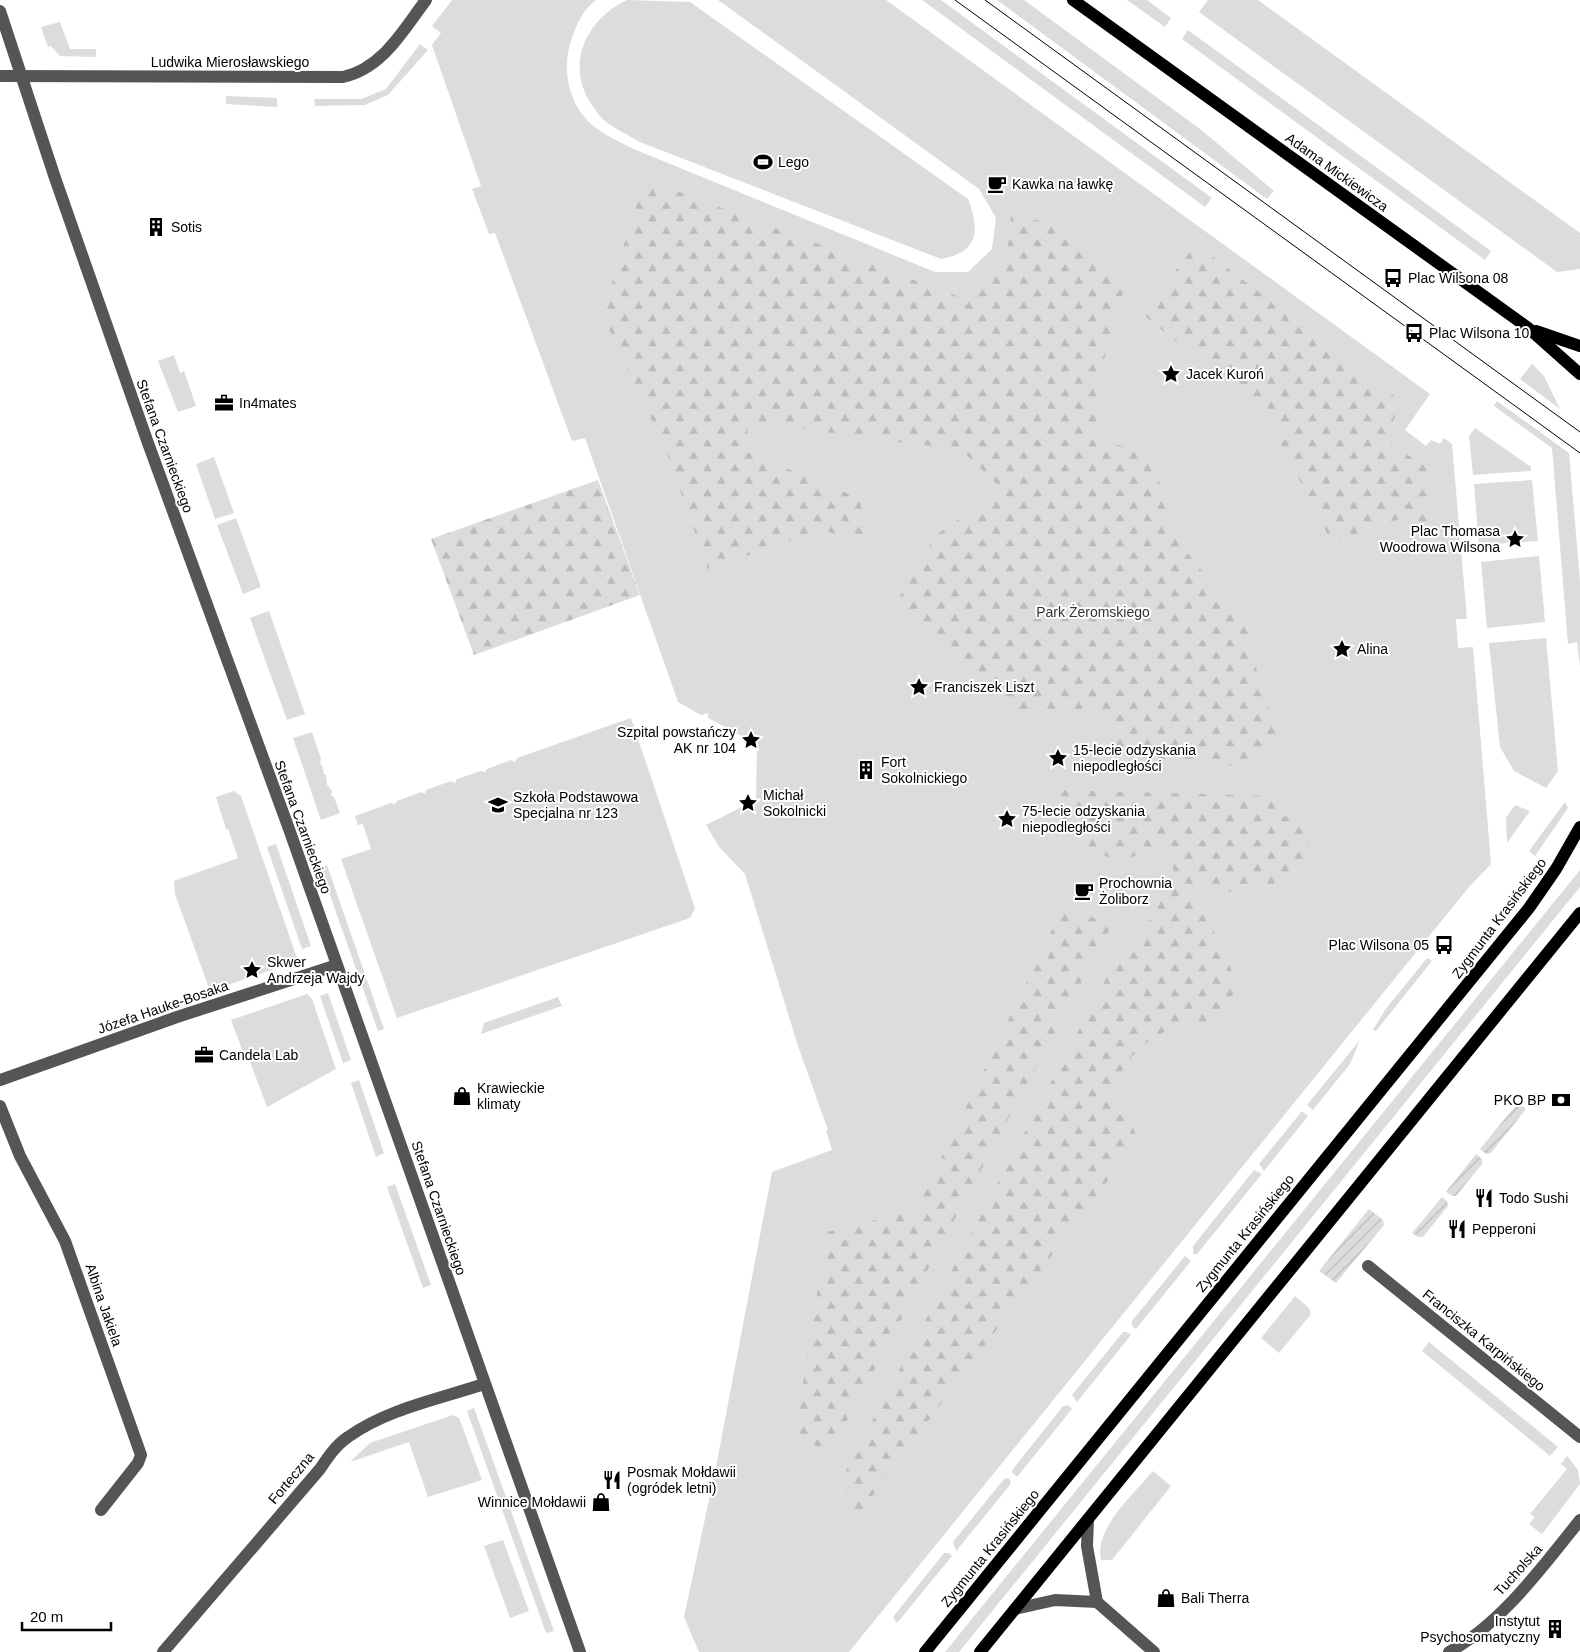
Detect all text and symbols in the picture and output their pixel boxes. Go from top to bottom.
street label: Ludwika Mierosławskiego [151,54,310,70]
street label: Adama Mickiewicza [1283,129,1392,215]
sports icon: Lego [752,151,774,173]
place label: Lego [778,154,809,170]
cafe icon: Kawka na ławkę [986,173,1008,195]
place label: Kawka na ławkę [1012,176,1113,192]
building icon: Sotis [145,216,167,238]
place label: Sotis [171,219,202,235]
bus stop icon: Plac Wilsona 08 [1382,267,1404,289]
place label: Plac Wilsona 08 [1408,270,1509,286]
bus stop icon: Plac Wilsona 10 [1403,322,1425,344]
place label: Plac Wilsona 10 [1429,325,1530,341]
place icon: Jacek Kuroń [1160,363,1182,385]
place label: Jacek Kuroń [1186,366,1264,382]
street label: Stefana Czarnieckiego [133,377,197,515]
office icon: In4mates [213,392,235,414]
place label: In4mates [239,395,297,411]
place label: Plac Thomasa Woodrowa Wilsona [1380,523,1500,555]
place icon: Plac Thomasa Woodrowa Wilsona [1504,528,1526,550]
park label: Park Żeromskiego [1036,603,1150,620]
place icon: Alina [1331,638,1353,660]
place label: Alina [1357,641,1388,657]
place icon: Franciszek Liszt [908,676,930,698]
place label: Franciszek Liszt [934,679,1034,695]
place label: Szpital powstańczy AK nr 104 [617,724,736,756]
place icon: Szpital powstańczy AK nr 104 [740,729,762,751]
place label: 15-lecie odzyskania niepodległości [1073,742,1196,774]
place icon: 15-lecie odzyskania niepodległości [1047,747,1069,769]
place label: Fort Sokolnickiego [881,754,968,786]
street label: Stefana Czarnieckiego [271,758,335,896]
building icon: Fort Sokolnickiego [855,759,877,781]
place label: Michał Sokolnicki [763,787,826,819]
place label: Szkoła Podstawowa Specjalna nr 123 [513,789,639,821]
place icon: Michał Sokolnicki [737,792,759,814]
school or university icon: Szkoła Podstawowa Specjalna nr 123 [487,794,509,816]
place label: 75-lecie odzyskania niepodległości [1022,803,1145,835]
place icon: 75-lecie odzyskania niepodległości [996,808,1018,830]
street label: Zygmunta Krasińskiego [1449,855,1550,981]
place label: Prochownia Żoliborz [1099,875,1172,907]
cafe icon: Prochownia Żoliborz [1073,880,1095,902]
bus stop icon: Plac Wilsona 05 [1433,934,1455,956]
place label: Plac Wilsona 05 [1329,937,1429,953]
place label: Skwer Andrzeja Wajdy [267,954,365,986]
place icon: Skwer Andrzeja Wajdy [241,959,263,981]
street label: Józefa Hauke-Bosaka [96,977,231,1037]
office icon: Candela Lab [193,1044,215,1066]
place label: Candela Lab [219,1047,299,1063]
place label: Krawieckie klimaty [477,1080,545,1112]
shop icon: Krawieckie klimaty [451,1085,473,1107]
bank icon: PKO BP [1550,1089,1572,1111]
place label: PKO BP [1494,1092,1546,1108]
street label: Stefana Czarnieckiego [409,1139,470,1277]
street label: Zygmunta Krasińskiego [1193,1171,1297,1295]
restaurant icon: Todo Sushi [1473,1187,1495,1209]
place label: Todo Sushi [1499,1190,1568,1206]
restaurant icon: Pepperoni [1446,1218,1468,1240]
place label: Pepperoni [1472,1221,1536,1237]
street label: Albina Jakiela [82,1262,126,1349]
street label: Franciszka Karpińskiego [1420,1286,1548,1394]
street label: Forteczna [265,1449,317,1507]
place label: Posmak Mołdawii (ogródek letni) [627,1464,736,1496]
restaurant icon: Posmak Mołdawii (ogródek letni) [601,1469,623,1491]
street label: Zygmunta Krasińskiego [938,1486,1042,1610]
shop icon: Winnice Mołdawii [590,1491,612,1513]
place label: Winnice Mołdawii [478,1494,586,1510]
street label: Tucholska [1491,1541,1545,1599]
shop icon: Bali Therra [1155,1587,1177,1609]
place label: Bali Therra [1181,1590,1249,1606]
scale bar [22,1600,111,1632]
text: 20 m [30,1608,63,1625]
place label: Instytut Psychosomatyczny [1420,1613,1540,1645]
building icon: Instytut Psychosomatyczny [1544,1618,1566,1640]

